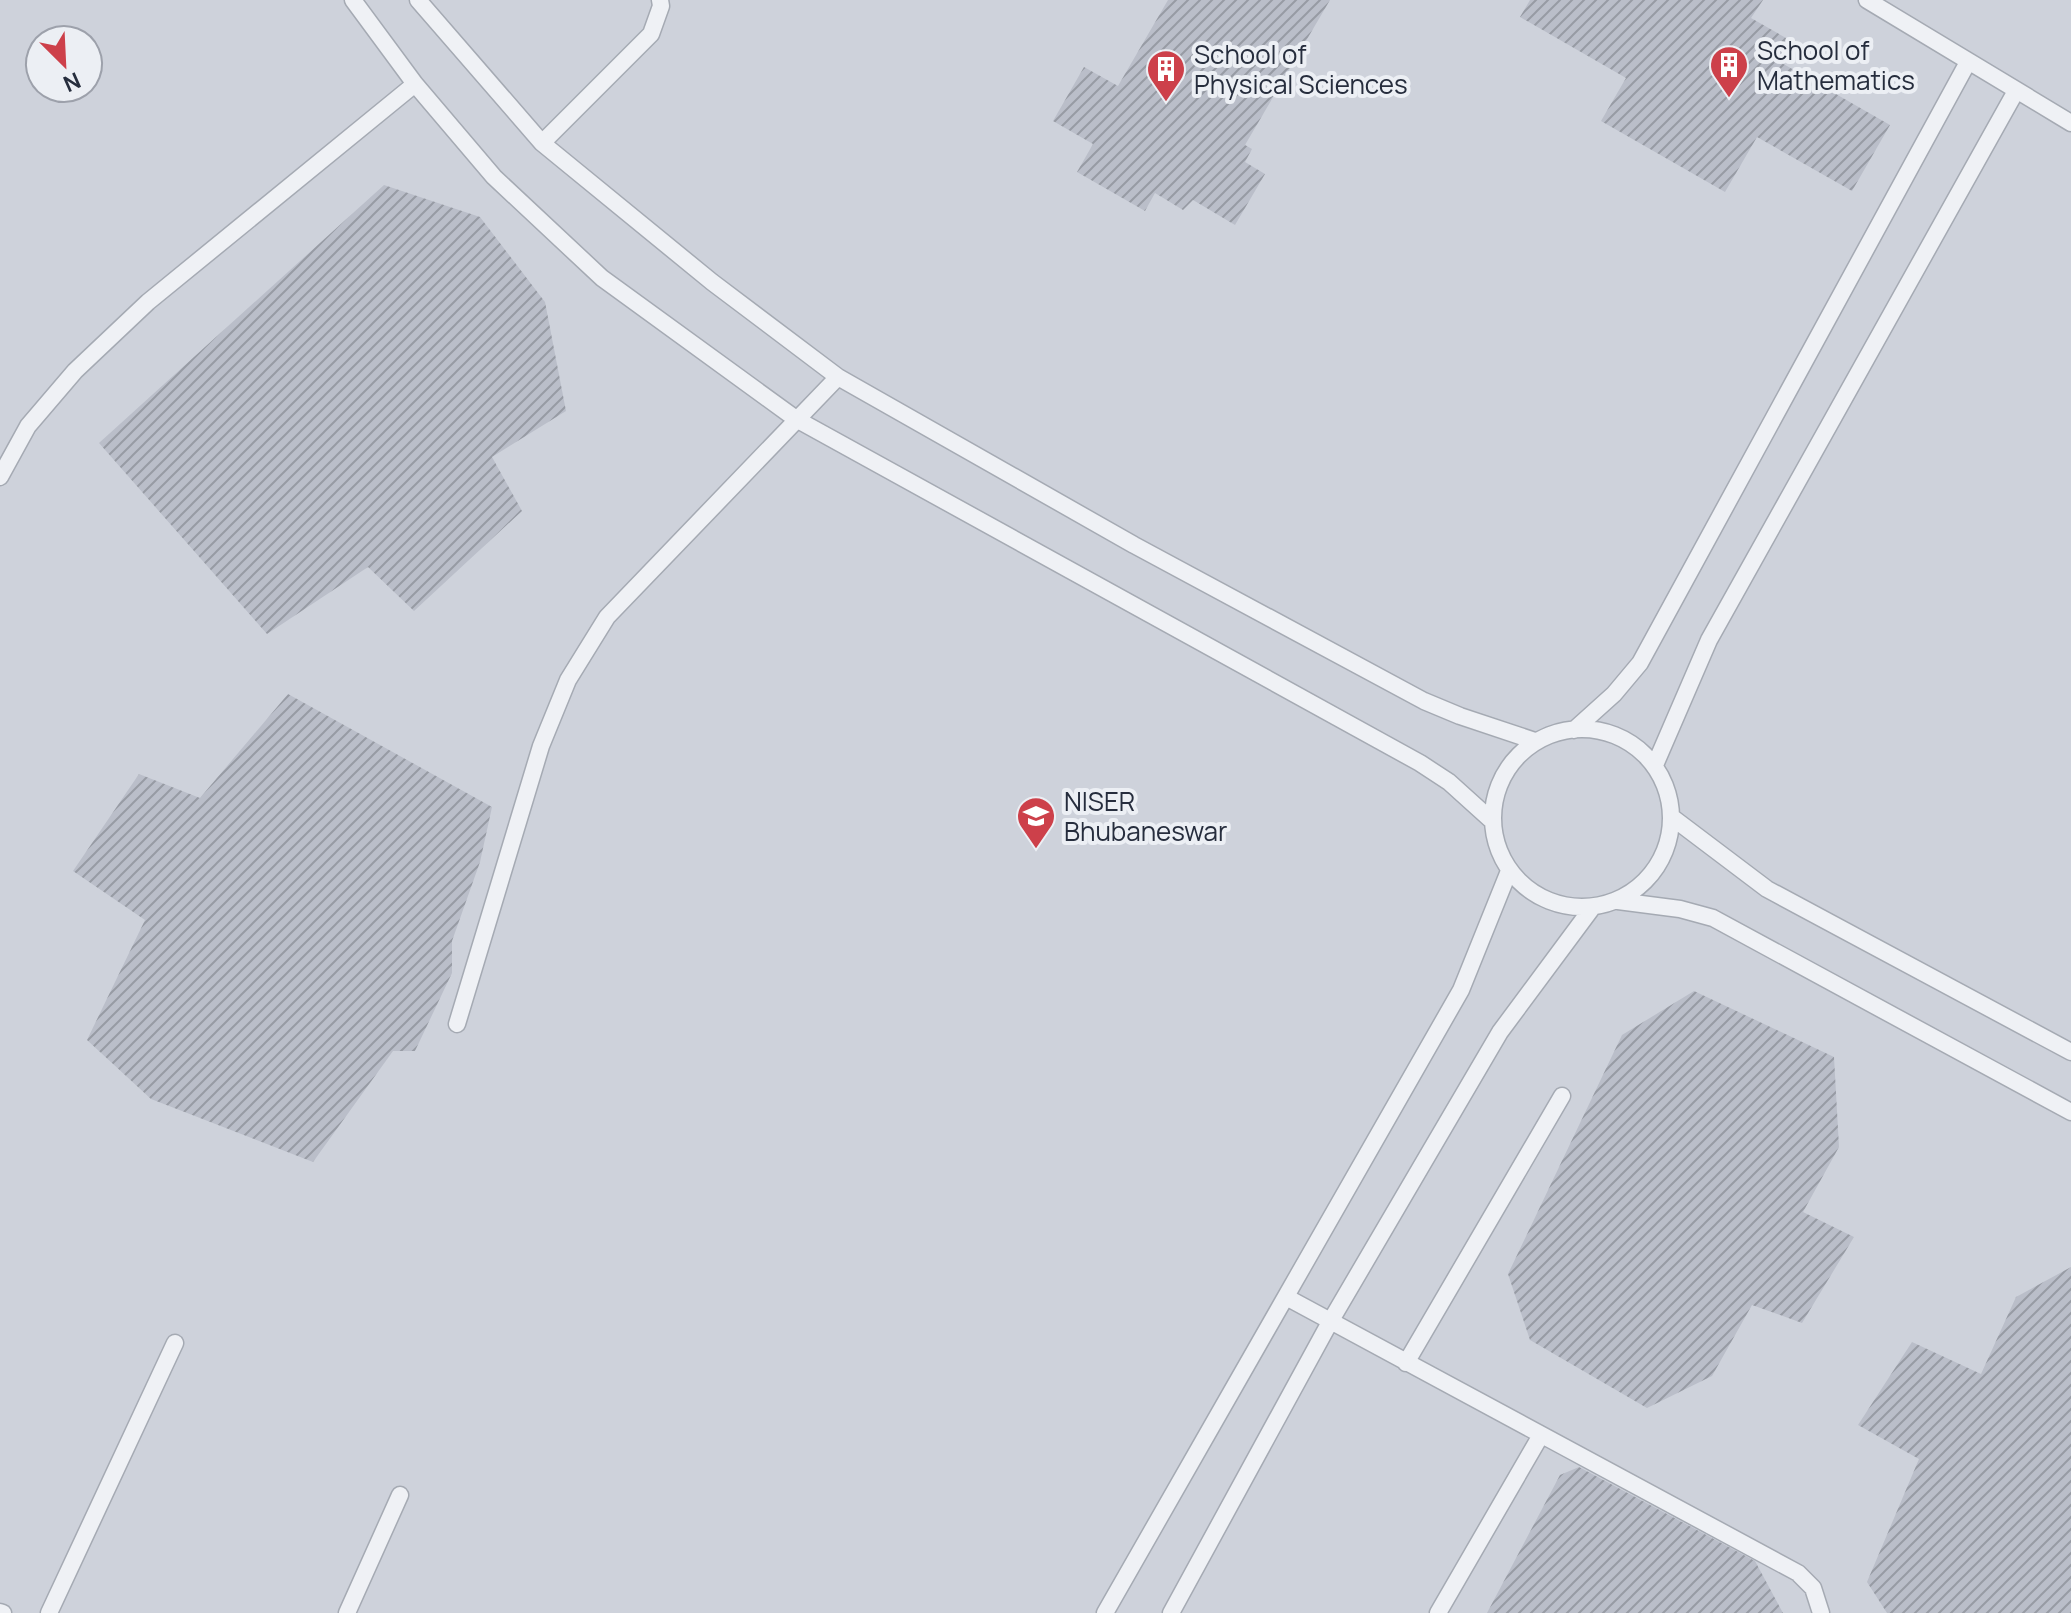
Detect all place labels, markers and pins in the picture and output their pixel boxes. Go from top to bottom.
place label: School of Mathematics [1757,32,1915,98]
place label: School of Physical Sciences [1194,36,1408,102]
building icon: School of Mathematics [1708,44,1750,99]
building icon: School of Physical Sciences [1145,48,1187,103]
place label: NISER Bhubaneswar [1064,783,1227,849]
school or university icon: NISER Bhubaneswar [1015,795,1057,850]

